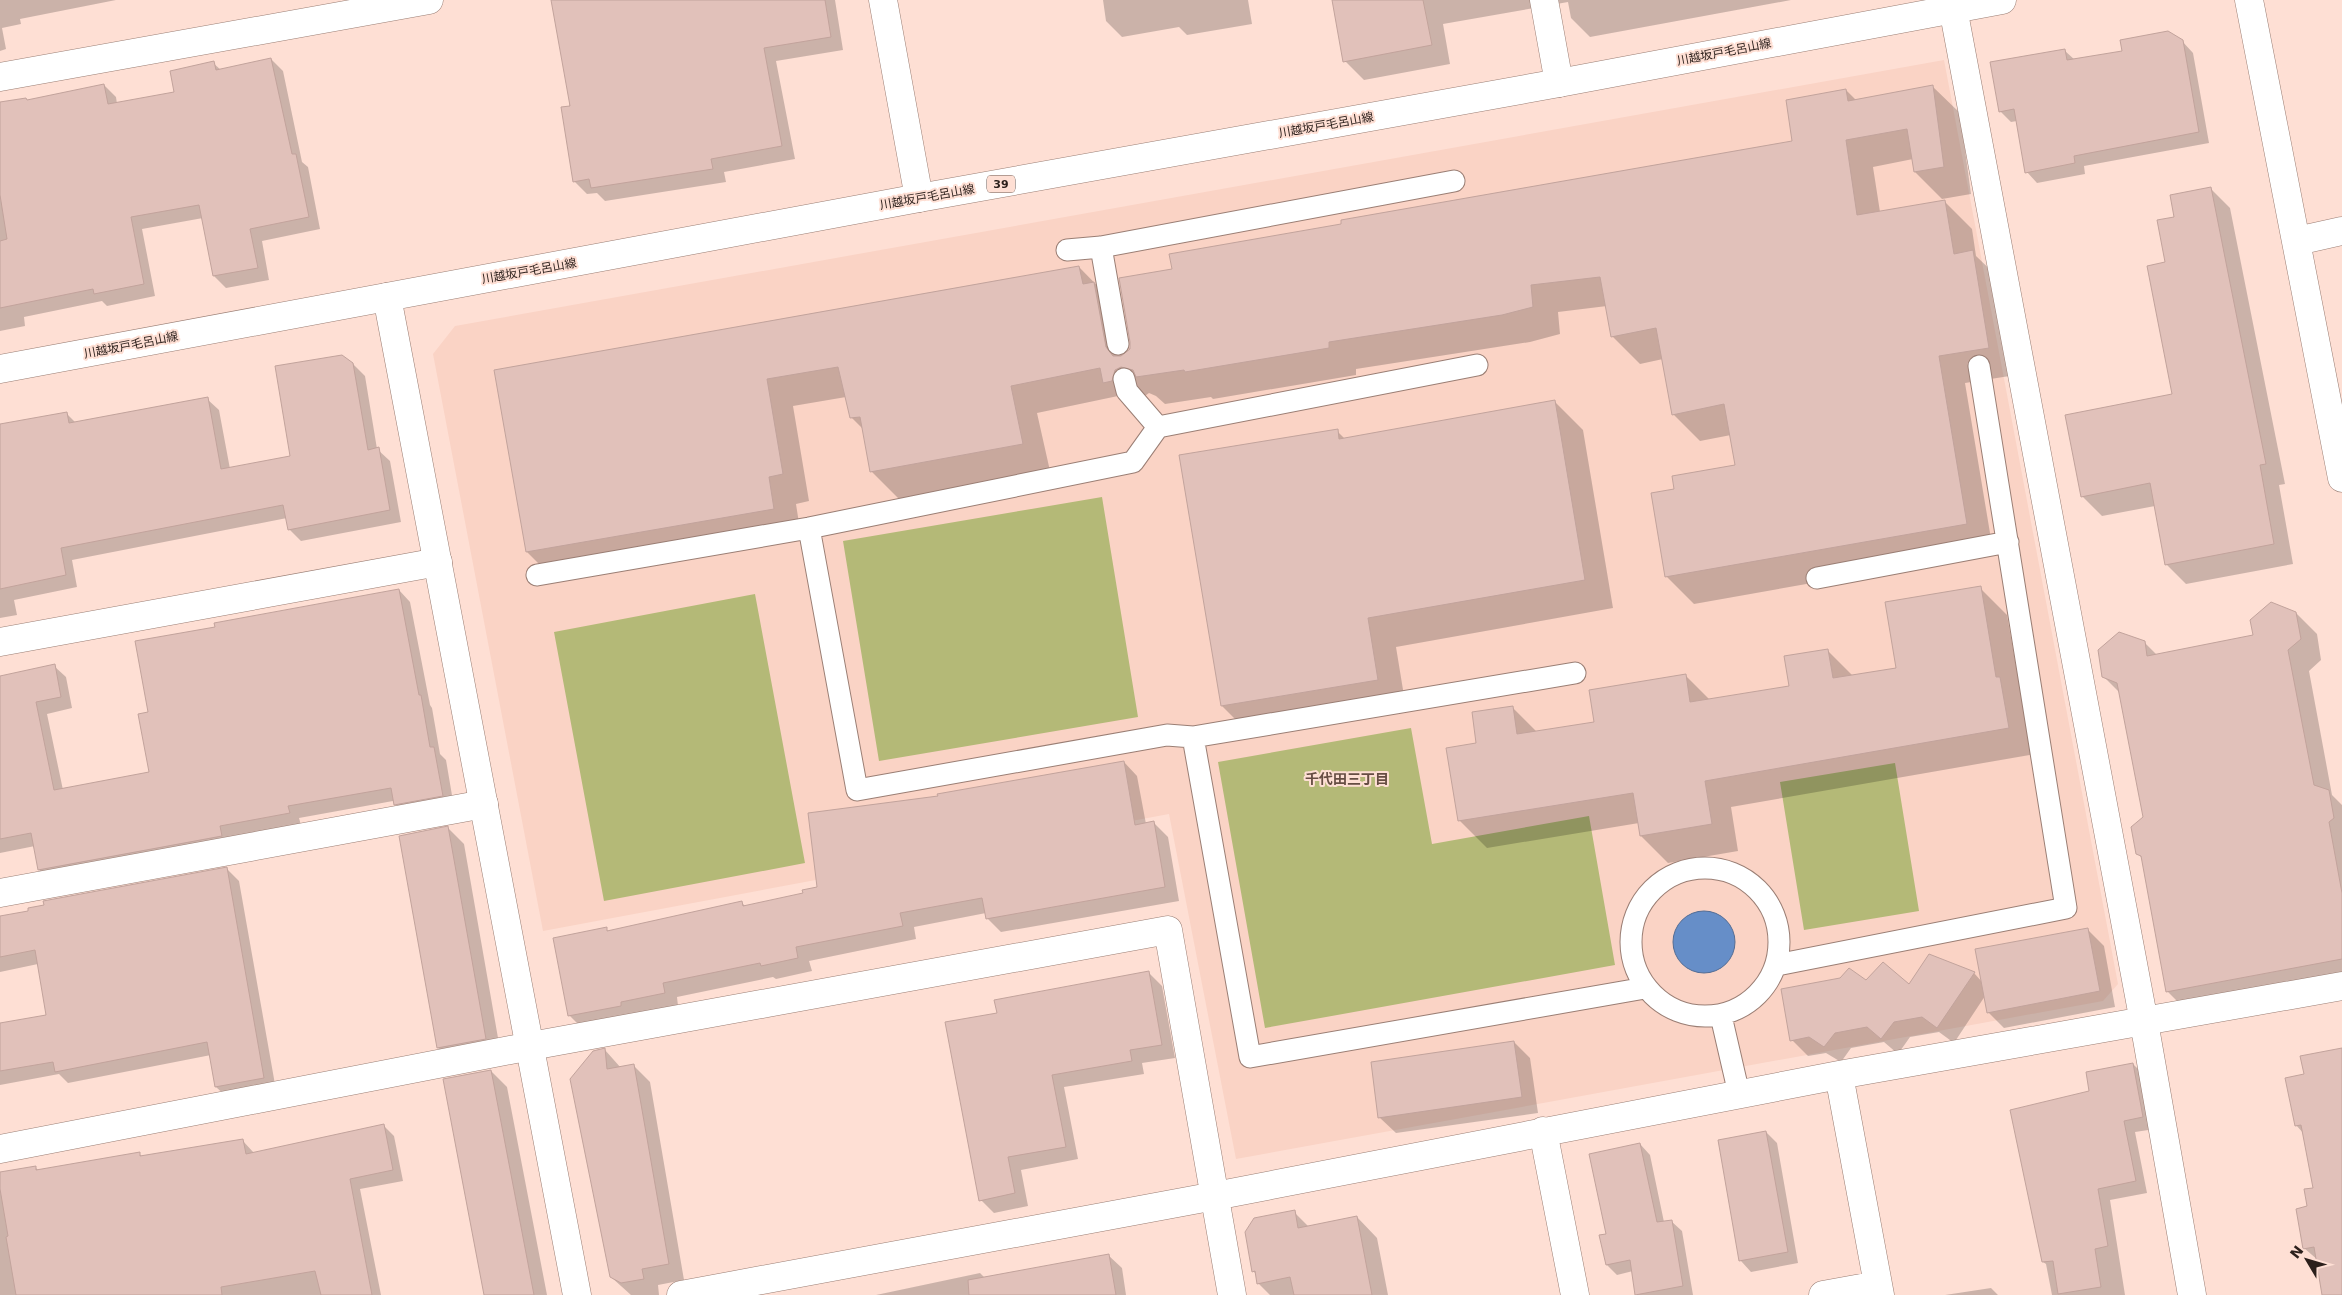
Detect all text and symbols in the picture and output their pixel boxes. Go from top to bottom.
street label: 川越坂戸毛呂山線 [1676,36,1772,68]
street label: 川越坂戸毛呂山線 [1278,110,1374,140]
road number: 39 [987,175,1015,192]
street label: 川越坂戸毛呂山線 [879,182,975,212]
street label: 川越坂戸毛呂山線 [481,256,577,286]
street label: 川越坂戸毛呂山線 [83,329,179,361]
district label: 千代田三丁目 [1305,771,1389,787]
north arrow [2282,1235,2332,1285]
text: N [2287,1242,2307,1262]

